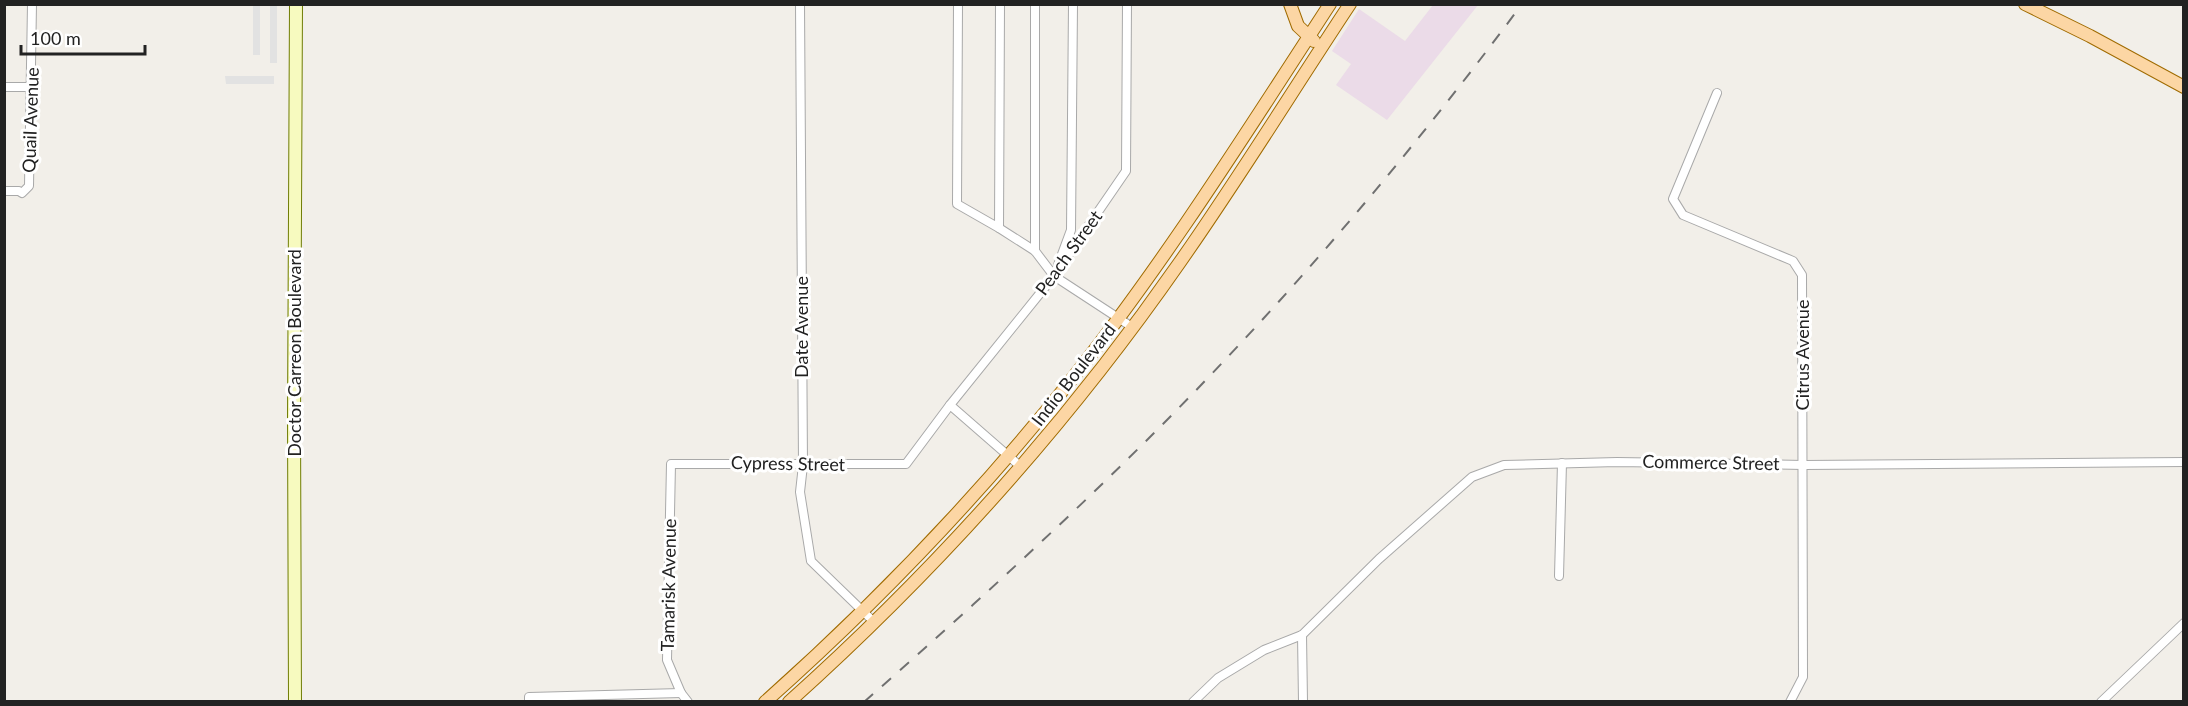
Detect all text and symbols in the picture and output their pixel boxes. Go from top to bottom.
scale bar [21,18,146,56]
text: 100 m [30,27,81,49]
street label: Quail Avenue [17,67,43,173]
street label: Peach Street [1030,205,1107,299]
street label: Doctor Carreon Boulevard [283,249,305,457]
street label: Date Avenue [790,276,812,378]
street label: Citrus Avenue [1791,300,1813,410]
street label: Indio Boulevard [1026,319,1120,430]
street label: Commerce Street [1642,450,1780,474]
street label: Cypress Street [731,451,846,475]
street label: Tamarisk Avenue [656,518,680,652]

